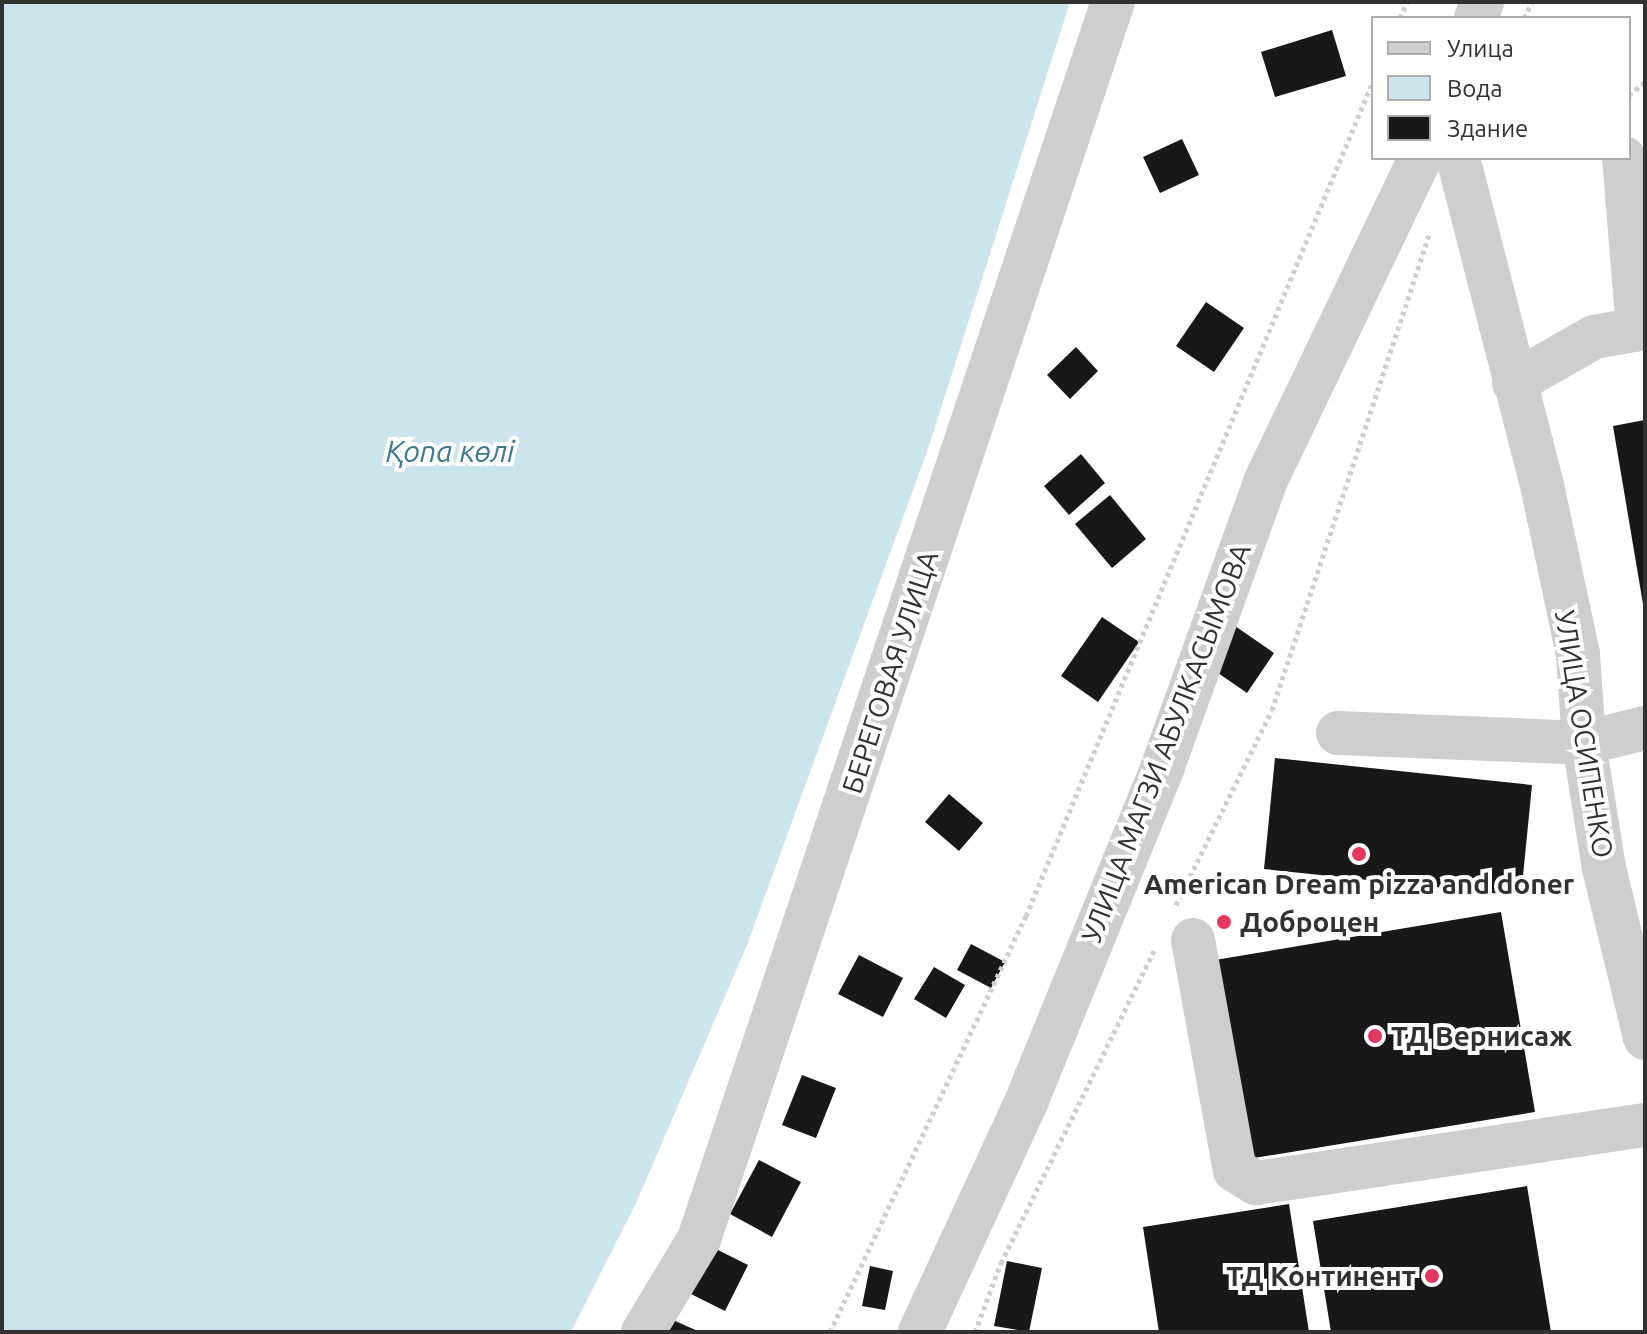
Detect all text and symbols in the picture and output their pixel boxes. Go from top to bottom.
legend [1371,16,1631,160]
text: Улица [1447,35,1514,62]
text: Вода [1447,75,1503,102]
text: Здание [1447,115,1528,142]
water label: Қопа көлі [385,433,515,469]
street label: УЛИЦА МАГЗИ АБУЛКАСЫМОВА [1074,539,1258,947]
street label: БЕРЕГОВАЯ УЛИЦА [835,546,945,798]
street label: УЛИЦА ОСИПЕНКО [1548,608,1620,860]
marker: American Dream pizza and doner [1350,845,1368,863]
place label: American Dream pizza and doner [1144,867,1574,901]
place label: Доброцен [1240,905,1379,939]
marker: Доброцен [1215,913,1233,931]
place label: ТД Вернисаж [1391,1019,1572,1053]
marker: ТД Вернисаж [1366,1027,1384,1045]
place label: ТД Континент [1226,1259,1416,1293]
marker: ТД Континент [1423,1267,1441,1285]

